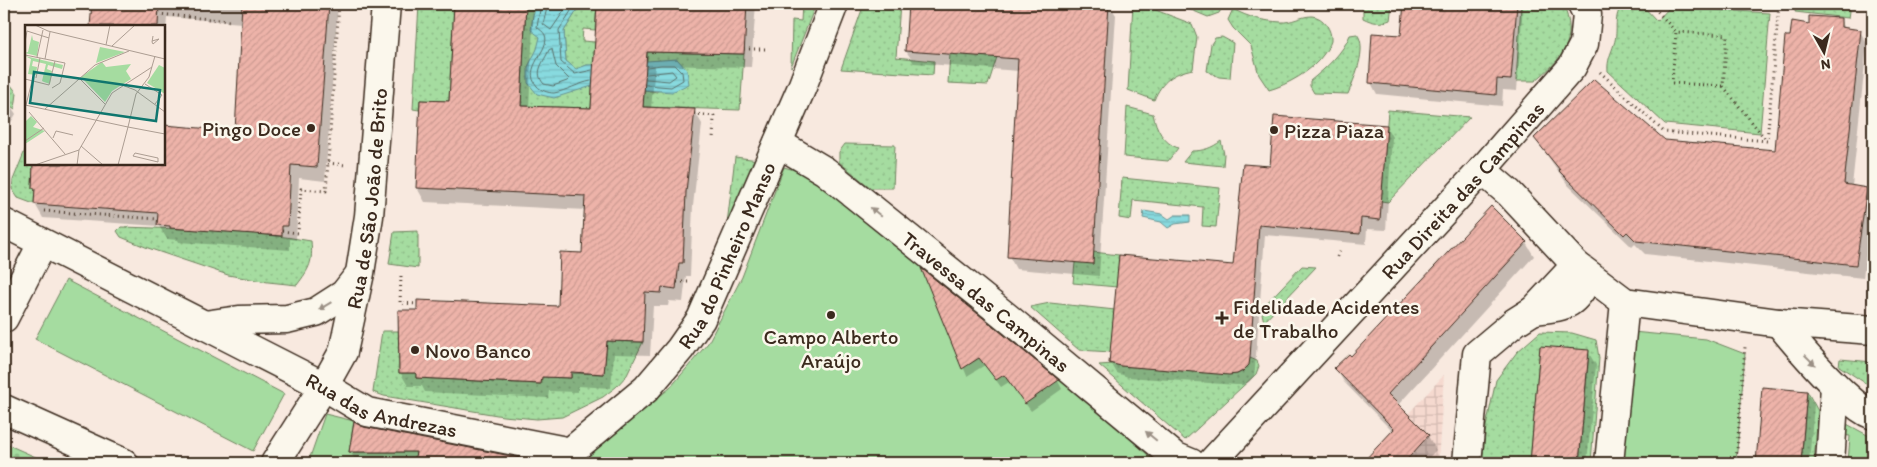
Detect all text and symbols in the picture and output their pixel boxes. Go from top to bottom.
inset map [25,25,165,165]
north arrow [1800,28,1850,78]
text: N [1820,55,1832,73]
street label: Rua de São João de Brito [340,87,392,311]
street label: Rua Direita das Campinas [1375,96,1549,284]
place label: Pingo Doce [202,116,301,141]
place label: Pizza Piaza [1284,118,1384,143]
marker: Pingo Doce [305,122,317,134]
marker: Pizza Piaza [1268,124,1280,136]
street label: Rua do Pinheiro Manso [672,158,780,353]
one-way arrow [870,207,883,218]
street label: Travessa das Campinas [897,225,1075,377]
place label: Fidelidade Acidentes de Trabalho [1233,294,1420,343]
one-way arrow [319,302,332,311]
marker: Campo Alberto Araújo [825,309,837,321]
marker: Fidelidade Acidentes de Trabalho [1215,311,1229,325]
place label: Campo Alberto Araújo [764,324,898,373]
place label: Novo Banco [425,338,531,363]
marker: Novo Banco [409,344,421,356]
one-way arrow [1804,354,1816,366]
street label: Rua das Andrezas [302,367,459,442]
one-way arrow [1145,431,1158,442]

